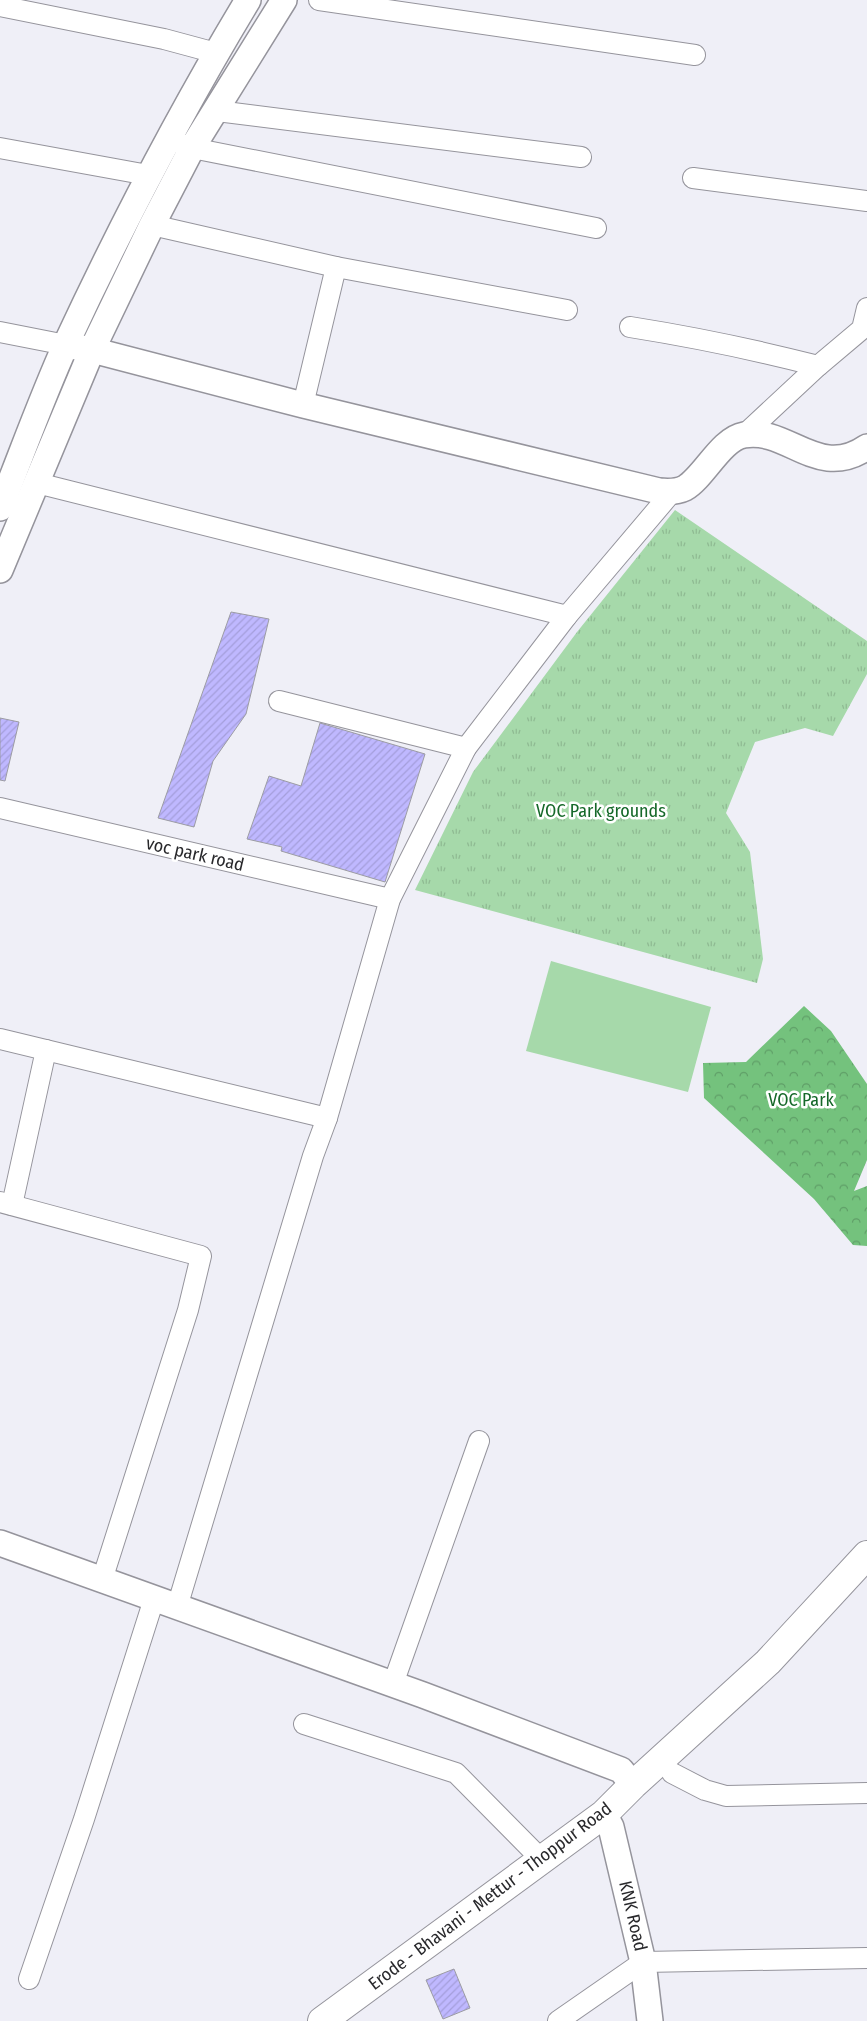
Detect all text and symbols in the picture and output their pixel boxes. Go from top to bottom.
park label: VOC Park grounds [536,800,666,822]
street label: voc park road [144,832,246,876]
park label: VOC Park [768,1089,834,1111]
street label: Erode - Bhavani - Mettur - Thoppur Road [364,1797,616,1995]
street label: KNK Road [614,1879,652,1953]

